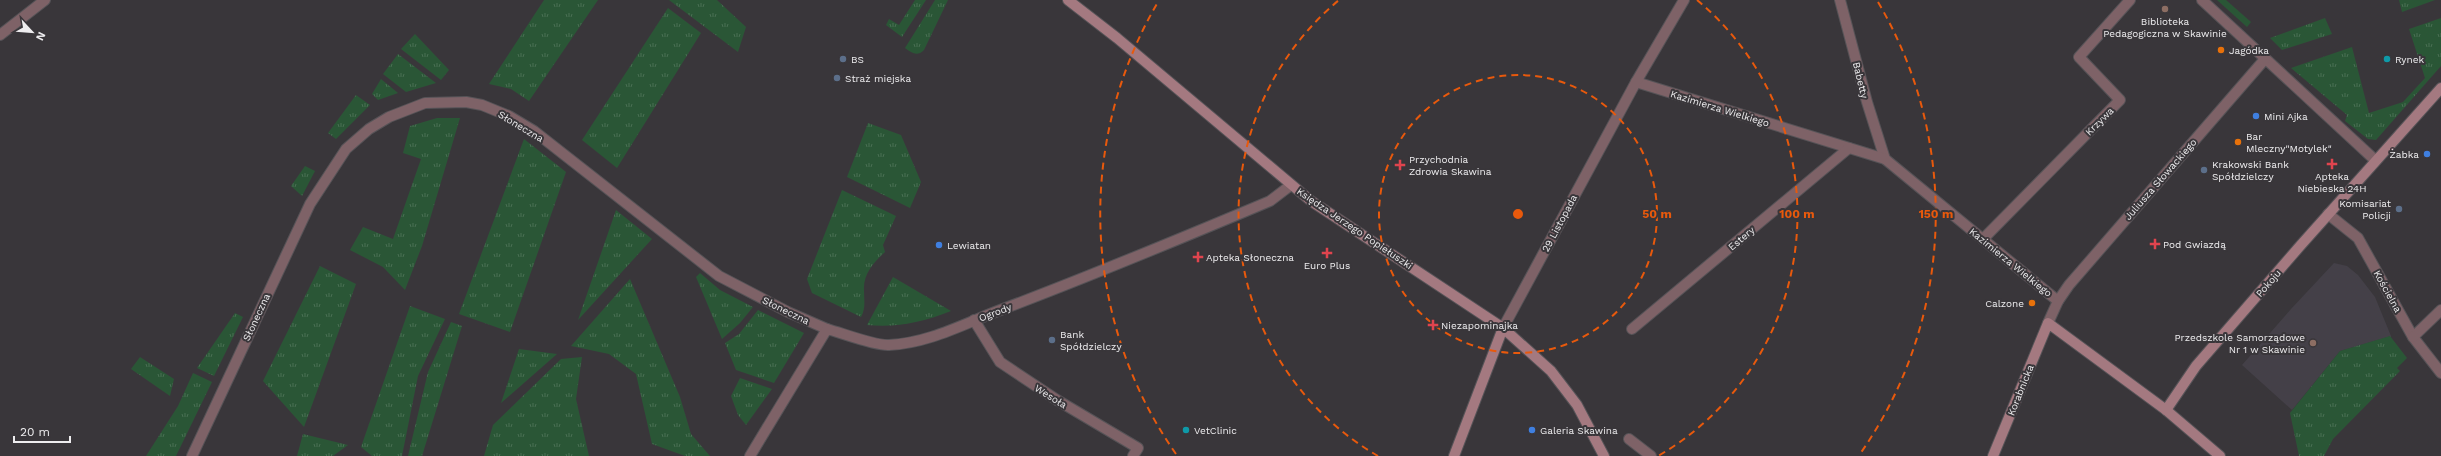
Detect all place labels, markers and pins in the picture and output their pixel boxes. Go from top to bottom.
marker: Biblioteka Pedagogiczna w Skawinie [2160,4,2170,14]
place label: Biblioteka Pedagogiczna w Skawinie [2103,16,2227,39]
marker: Jagódka [2216,45,2226,55]
place label: Jagódka [2229,45,2269,56]
marker: BS [838,54,848,64]
place label: BS [851,54,864,65]
marker: Rynek [2382,54,2392,64]
place label: Rynek [2395,54,2424,65]
marker: Straż miejska [832,73,842,83]
place label: Straż miejska [845,73,911,84]
marker: Mini Ajka [2251,111,2261,121]
place label: Mini Ajka [2264,111,2308,122]
place label: Bar Mleczny"Motylek" [2246,131,2332,154]
marker: Bar Mleczny"Motylek" [2233,137,2243,147]
place label: Żabka [2390,149,2419,160]
marker: Żabka [2422,149,2432,159]
place label: Przychodnia Zdrowia Skawina [1409,154,1492,177]
marker: Przychodnia Zdrowia Skawina [1394,159,1406,171]
place label: Krakowski Bank Spółdzielczy [2212,159,2289,182]
marker: Apteka Niebieska 24H [2327,159,2337,169]
marker: Krakowski Bank Spółdzielczy [2199,165,2209,175]
place label: Apteka Niebieska 24H [2297,171,2367,194]
place label: Komisariat Policji [2339,198,2392,221]
marker: Komisariat Policji [2394,204,2404,214]
centre of rings [1511,207,1525,221]
marker: Pod Gwiazdą [2150,239,2160,249]
place label: Pod Gwiazdą [2163,239,2226,250]
marker: Lewiatan [934,240,944,250]
place label: Lewiatan [947,240,991,251]
marker: Euro Plus [1322,248,1332,258]
marker: Apteka Słoneczna [1193,252,1203,262]
place label: Apteka Słoneczna [1206,252,1294,263]
place label: Euro Plus [1304,260,1350,271]
place label: Calzone [1985,298,2024,309]
marker: Calzone [2027,298,2037,308]
marker: Niezapominajka [1428,320,1438,330]
place label: Niezapominajka [1441,320,1518,331]
place label: Bank Spółdzielczy [1060,329,1122,352]
place label: Przedszkole Samorządowe Nr 1 w Skawinie [2175,332,2305,355]
marker: Bank Spółdzielczy [1047,335,1057,345]
marker: Przedszkole Samorządowe Nr 1 w Skawinie [2308,338,2318,348]
marker: VetClinic [1181,425,1191,435]
place label: VetClinic [1194,425,1237,436]
marker: Galeria Skawina [1527,425,1537,435]
place label: Galeria Skawina [1540,425,1618,436]

